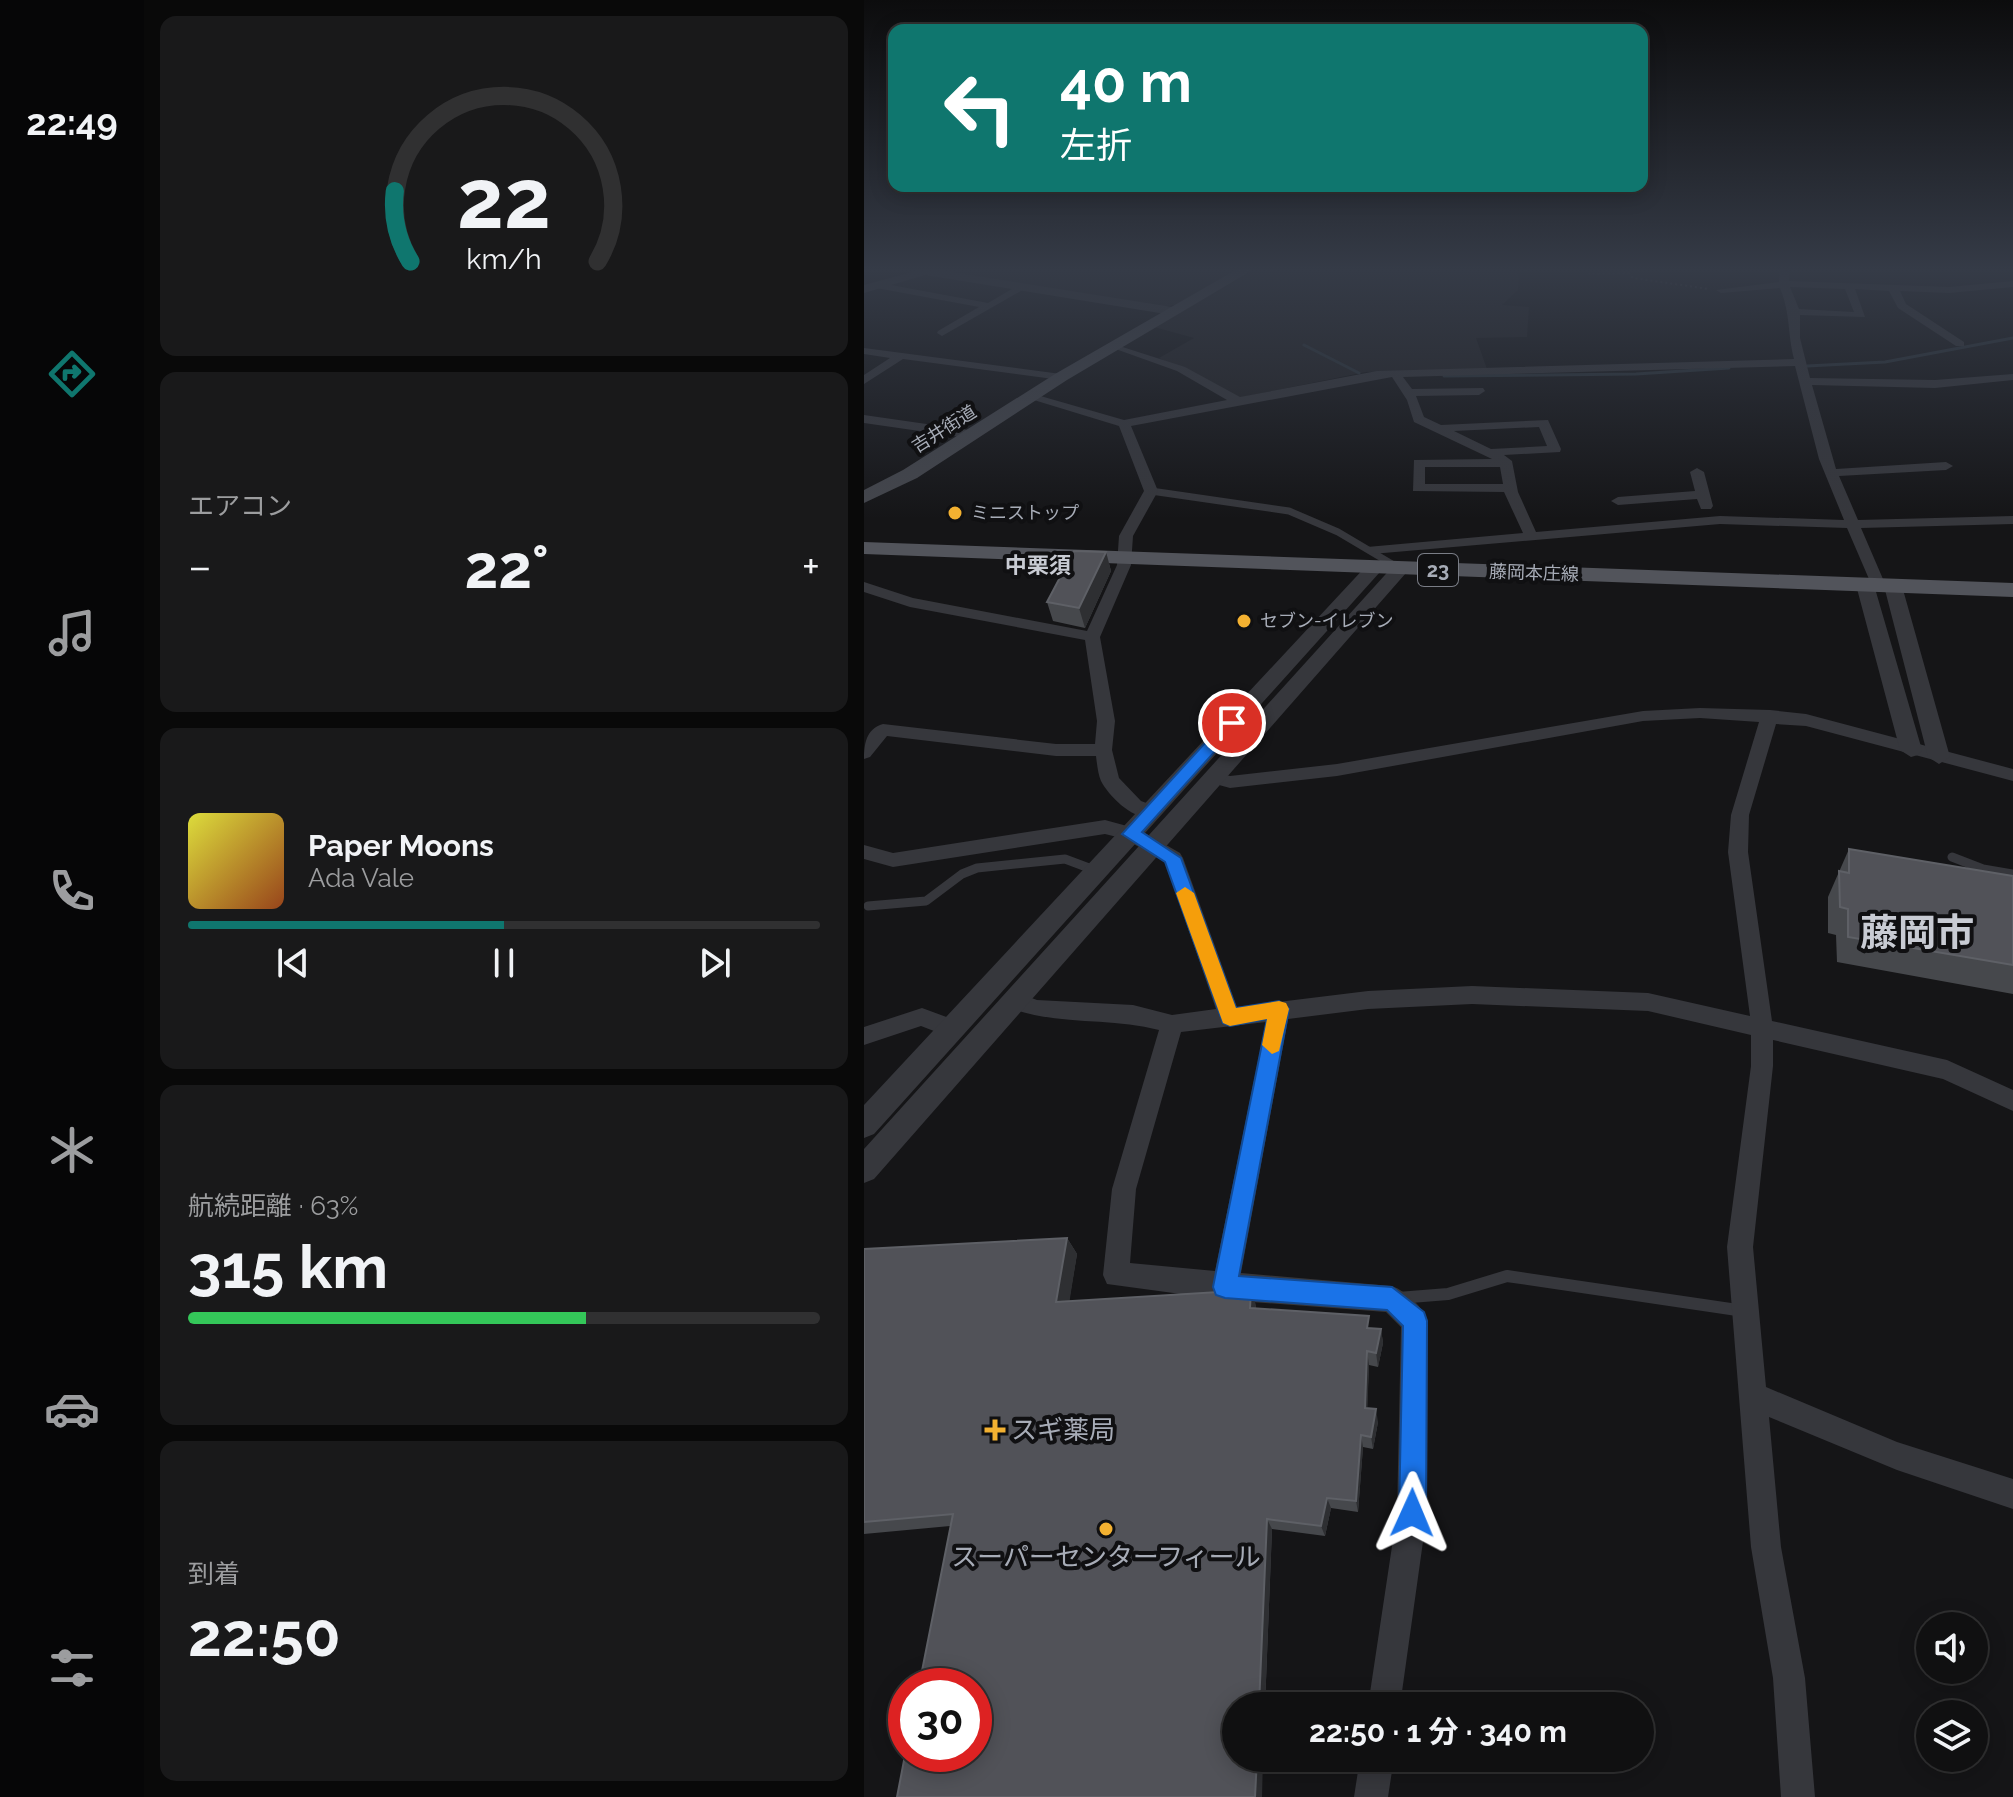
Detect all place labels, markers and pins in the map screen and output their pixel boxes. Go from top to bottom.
place label: ミニストップ [971,502,1079,523]
marker: ミニストップ [946,504,964,522]
place label: セブン-イレブン [1260,610,1394,631]
marker: セブン-イレブン [1235,612,1253,630]
pin [1198,689,1266,757]
place label: スギ薬局 [1011,1415,1115,1445]
marker: スギ薬局 [986,1421,1004,1439]
marker: スーパーセンターフィール [1097,1520,1115,1538]
place label: スーパーセンターフィール [951,1542,1261,1572]

